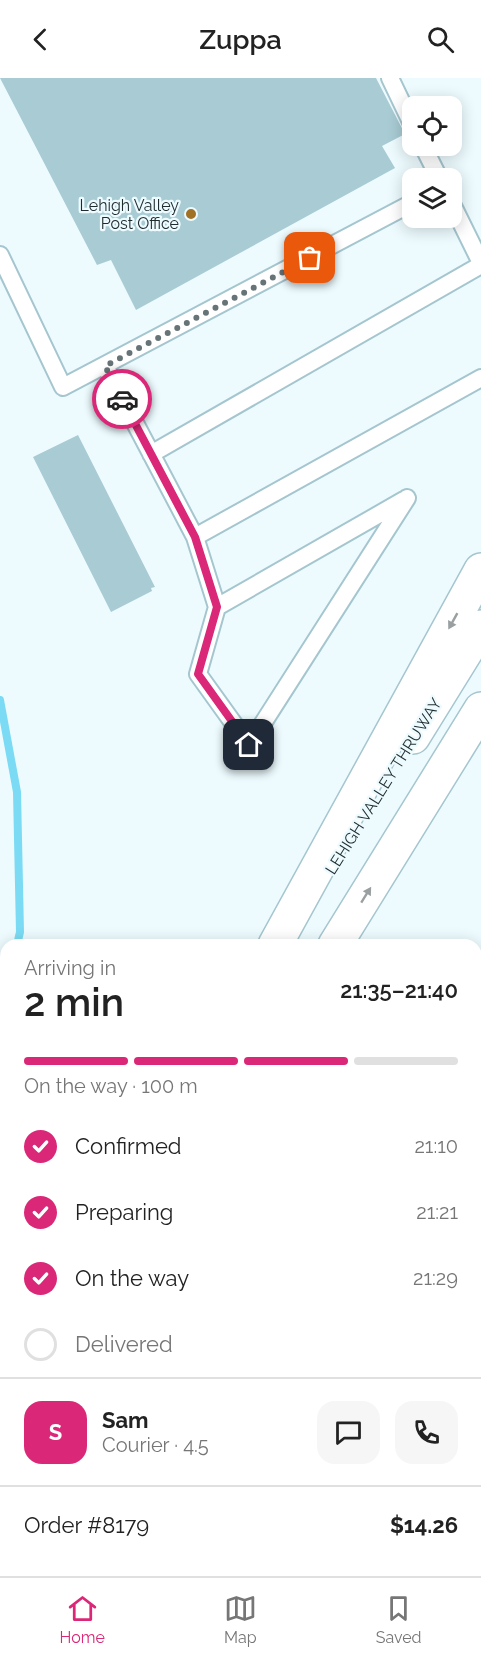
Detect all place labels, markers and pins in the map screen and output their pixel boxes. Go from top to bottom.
place label: Lehigh Valley Post Office [80,196,179,233]
marker: Lehigh Valley Post Office [184,207,198,221]
pin [284,232,335,283]
pin [223,719,274,770]

